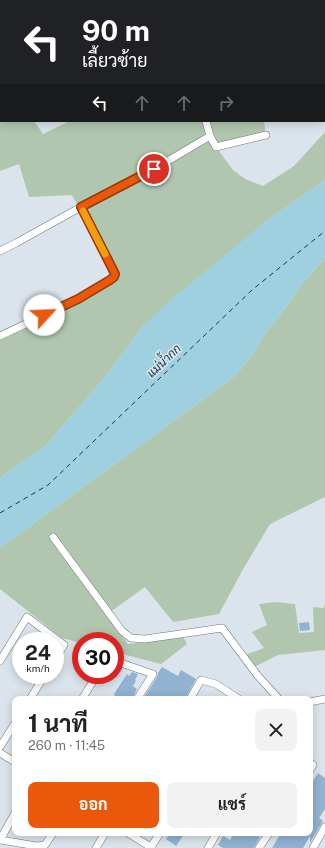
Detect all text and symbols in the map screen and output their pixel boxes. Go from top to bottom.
text: 90 m [82,14,150,47]
icon: left [16,16,68,68]
text: เลี้ยวซ้าย [82,50,148,71]
icon: left [89,92,111,114]
icon: ahead [131,92,153,114]
icon: ahead [173,92,195,114]
icon: right [215,92,237,114]
pin [137,152,171,186]
icon: arrive [143,158,165,180]
position arrow [23,294,65,336]
water label: แม่น้ำกก [141,339,184,380]
speed limit sign: 30 [72,632,124,684]
text: 24 [25,641,51,665]
text: km/h [26,662,50,674]
text: 1 นาที [28,709,88,737]
button: close [255,709,297,751]
text: 260 m · 11:45 [28,738,105,753]
button: ออก [28,782,159,828]
button: แชร์ [167,782,297,828]

